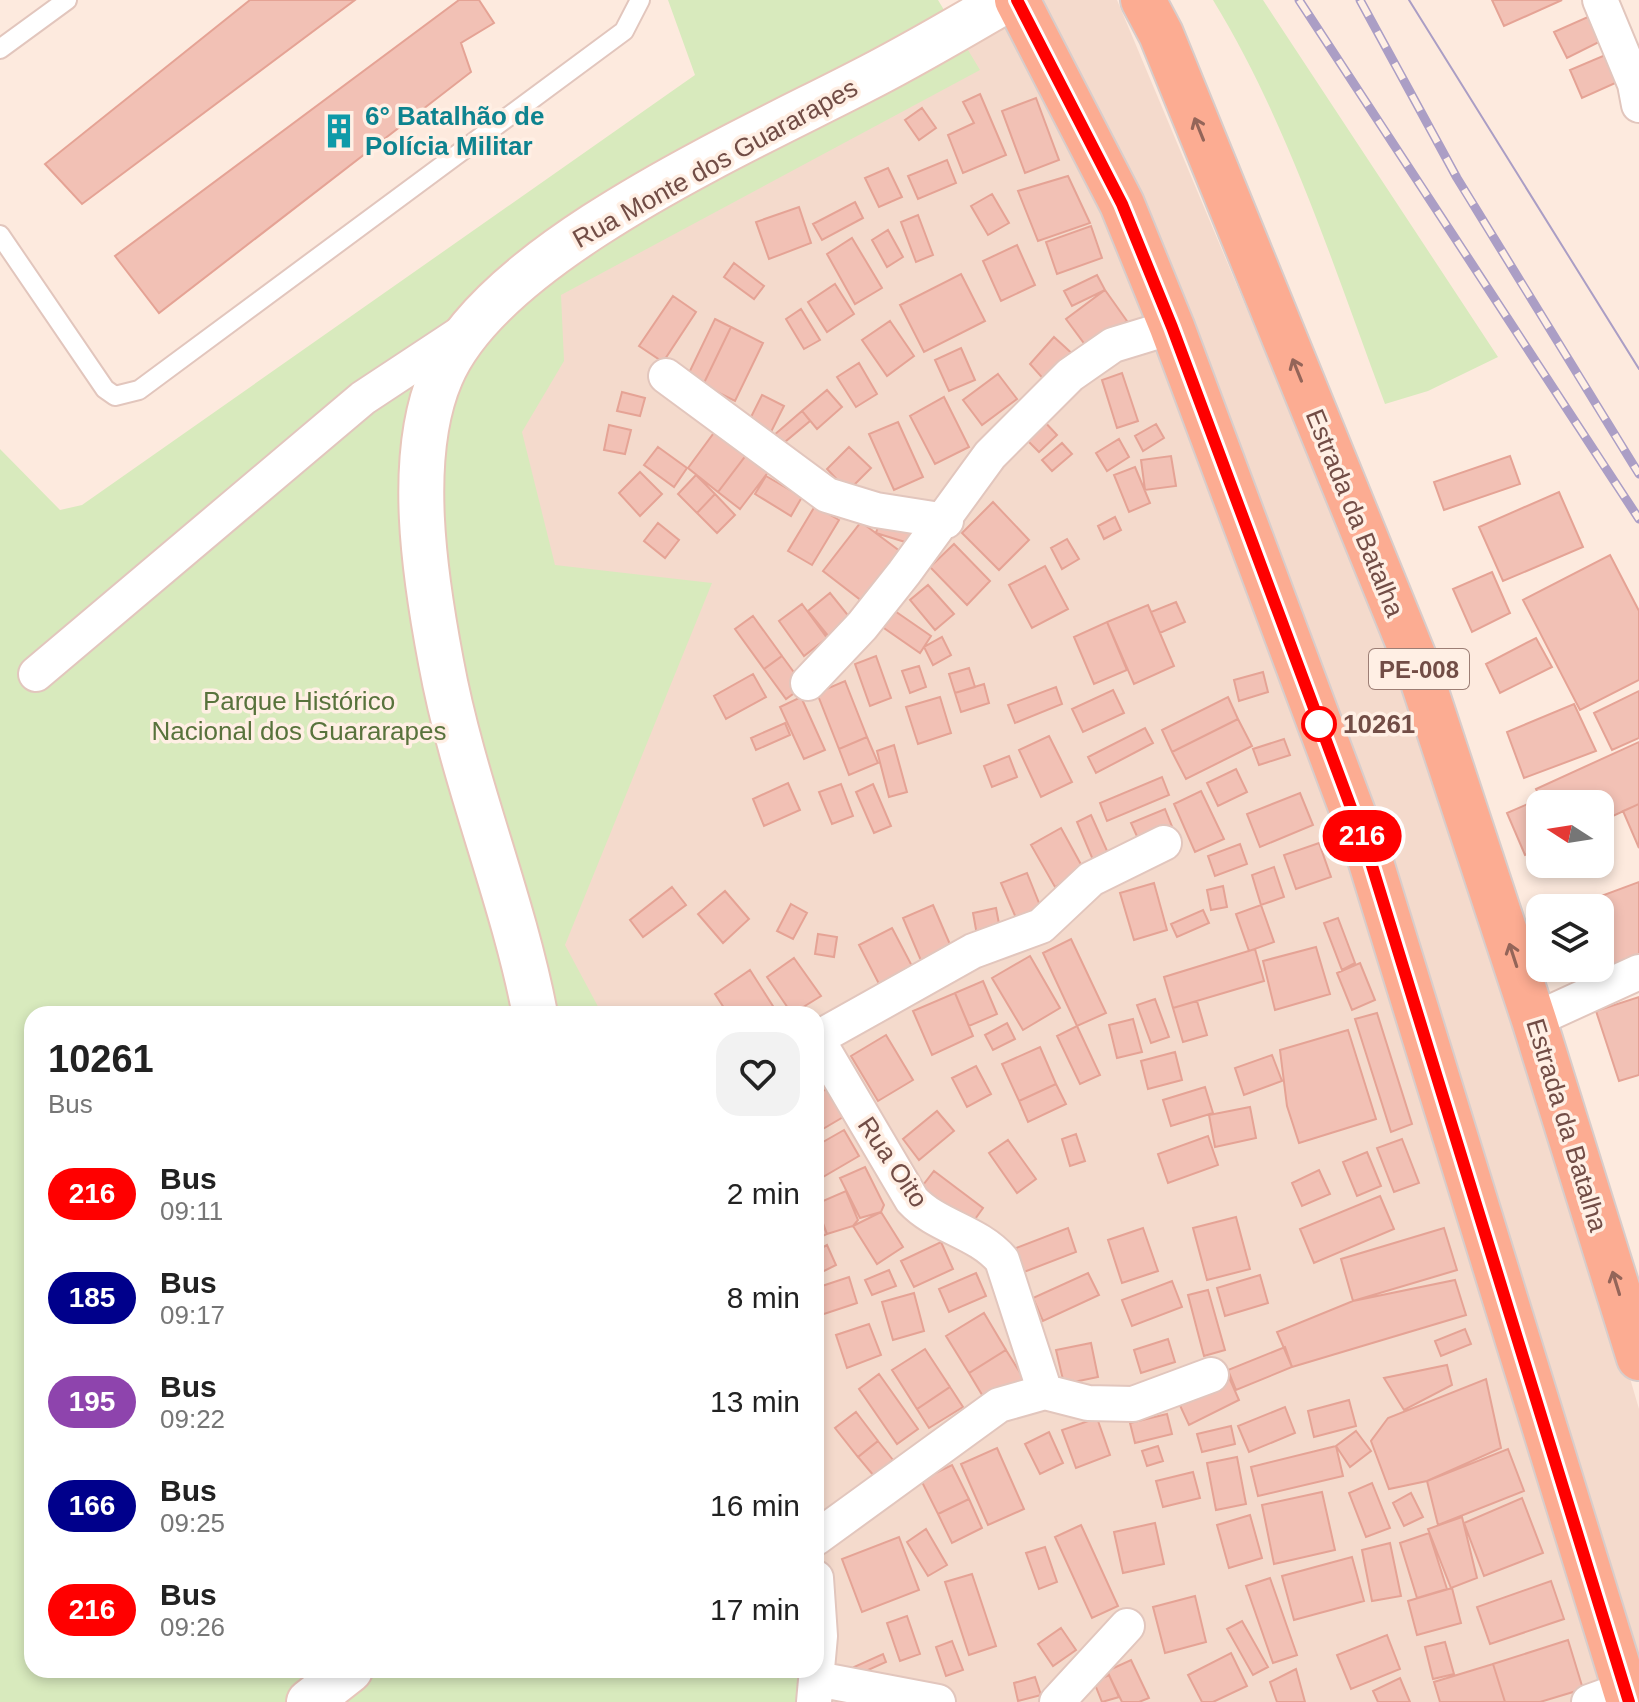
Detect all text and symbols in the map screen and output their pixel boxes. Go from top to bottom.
street label: Rua Monte dos Guararapes [567,72,863,254]
place label: 6° Batalhão de Polícia Militar [365,101,544,161]
building icon: 6° Batalhão de Polícia Militar [320,112,358,150]
one-way arrow [1191,117,1206,142]
one-way arrow [1289,358,1303,383]
street label: Estrada da Batalha [1300,405,1411,622]
road number: PE-008 [1369,649,1469,689]
park label: Parque Histórico Nacional dos Guararapes [152,686,446,746]
marker: 10261 [1302,707,1336,741]
place label: 10261 [1343,709,1415,739]
north arrow [1526,790,1614,878]
map controls [1526,790,1614,982]
line badge: 216 [1316,810,1408,862]
text: 216 [1339,820,1385,851]
button: layers [1526,894,1614,982]
one-way arrow [1505,943,1520,968]
street label: Estrada da Batalha [1520,1015,1614,1236]
button: heart [716,1032,800,1116]
text: 10261 [48,1038,154,1080]
text: Bus [48,1089,93,1119]
street label: Rua Oito [852,1111,934,1213]
text: Bus [160,1162,217,1195]
text: 2 min [727,1177,800,1210]
text: 216 [69,1178,115,1209]
text: 09:11 [160,1196,223,1226]
text: Bus [160,1266,217,1299]
one-way arrow [1608,1271,1623,1297]
text: 8 min [727,1281,800,1314]
text: 185 [69,1282,115,1313]
text: 09:17 [160,1300,225,1330]
text: Bus [160,1370,217,1403]
text: 13 min [710,1385,800,1418]
text: 195 [69,1386,115,1417]
text: 09:22 [160,1404,225,1434]
text: Bus [160,1474,217,1507]
text: 16 min [710,1489,800,1522]
text: 166 [69,1490,115,1521]
text: 09:25 [160,1508,225,1538]
text: Bus [160,1578,217,1611]
text: 17 min [710,1593,800,1626]
text: 216 [69,1594,115,1625]
text: 09:26 [160,1612,225,1642]

